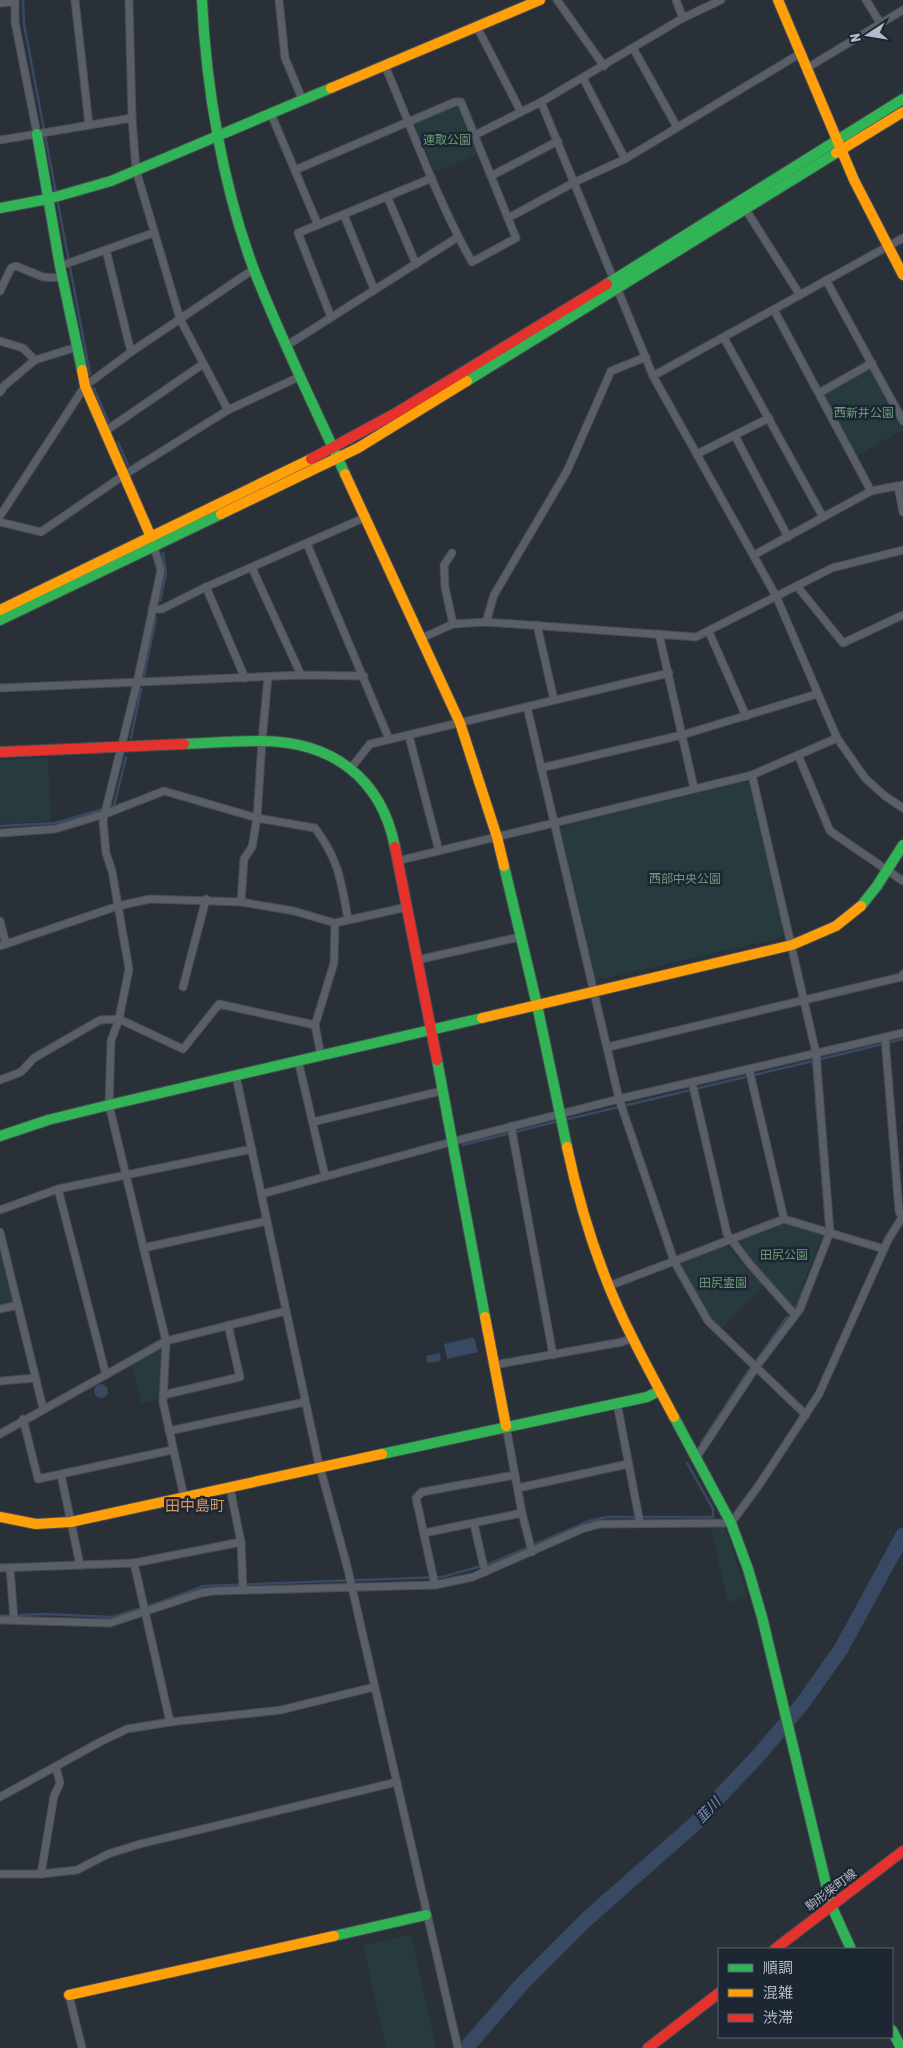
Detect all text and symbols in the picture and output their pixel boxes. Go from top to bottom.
north arrow [843,10,893,60]
text: N [847,32,864,43]
park label: 連取公園 [423,133,471,147]
park label: 西新井公園 [834,406,894,420]
park label: 西部中央公園 [649,872,721,886]
park label: 田尻公園 [760,1248,808,1262]
park label: 田尻霊園 [699,1276,747,1290]
district label: 田中島町 [165,1497,225,1514]
water label: 韮川 [693,1793,725,1826]
street label: 駒形柴町線 [803,1866,859,1914]
legend [718,1948,893,2038]
text: 順調 [763,1959,793,1976]
text: 混雑 [763,1984,793,2001]
text: 渋滞 [763,2009,793,2026]

